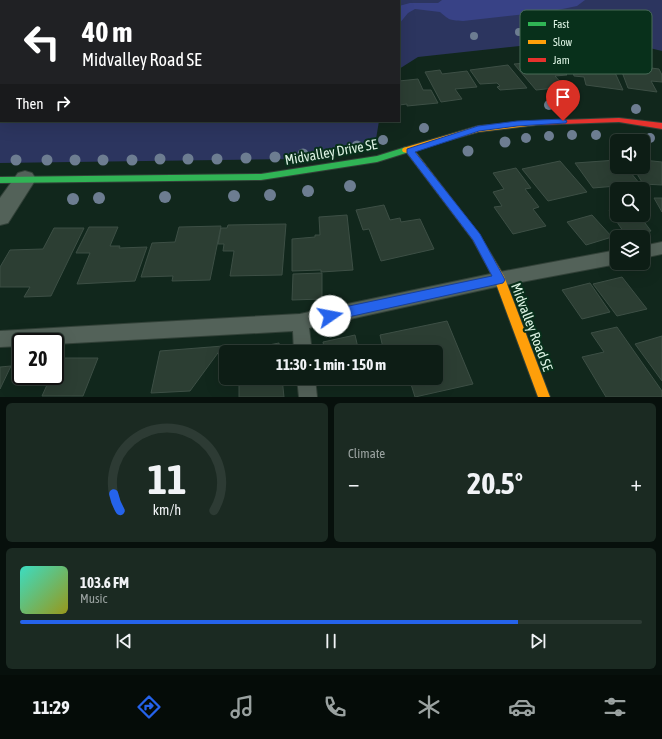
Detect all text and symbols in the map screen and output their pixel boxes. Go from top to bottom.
legend [520,10,652,74]
icon: left [16,16,68,68]
text: 40 m [82,16,132,48]
text: Fast [553,18,569,30]
text: Slow [553,36,572,48]
text: Midvalley Road SE [82,49,202,70]
text: Jam [553,54,570,66]
pin [546,80,580,121]
icon: arrive [552,86,574,108]
icon: right [52,92,74,114]
text: Then [16,95,44,112]
map controls [610,134,650,270]
button: sound [610,134,650,174]
street label: Midvalley Drive SE [284,136,378,168]
button: search [610,182,650,222]
button: layers [610,230,650,270]
street label: Midvalley Road SE [508,281,556,373]
position arrow [309,295,351,337]
speed limit sign: 20 [12,333,64,385]
text: 11:30 · 1 min · 150 m [276,356,386,373]
text: Climate [348,446,385,461]
text: 11 [147,454,187,502]
text: 20.5° [467,466,523,500]
text: − [348,470,359,496]
text: + [631,470,642,496]
text: km/h [153,501,181,517]
text: 103.6 FM [80,574,129,591]
text: Music [80,591,107,606]
icon: previous [113,630,135,652]
icon: pause [320,630,342,652]
icon: next [527,630,549,652]
icon: directions [135,693,163,721]
icon: music [228,693,256,721]
icon: phone [321,693,349,721]
icon: climate [415,693,443,721]
icon: car [508,693,536,721]
icon: filters [601,693,629,721]
text: 11:29 [33,697,70,718]

